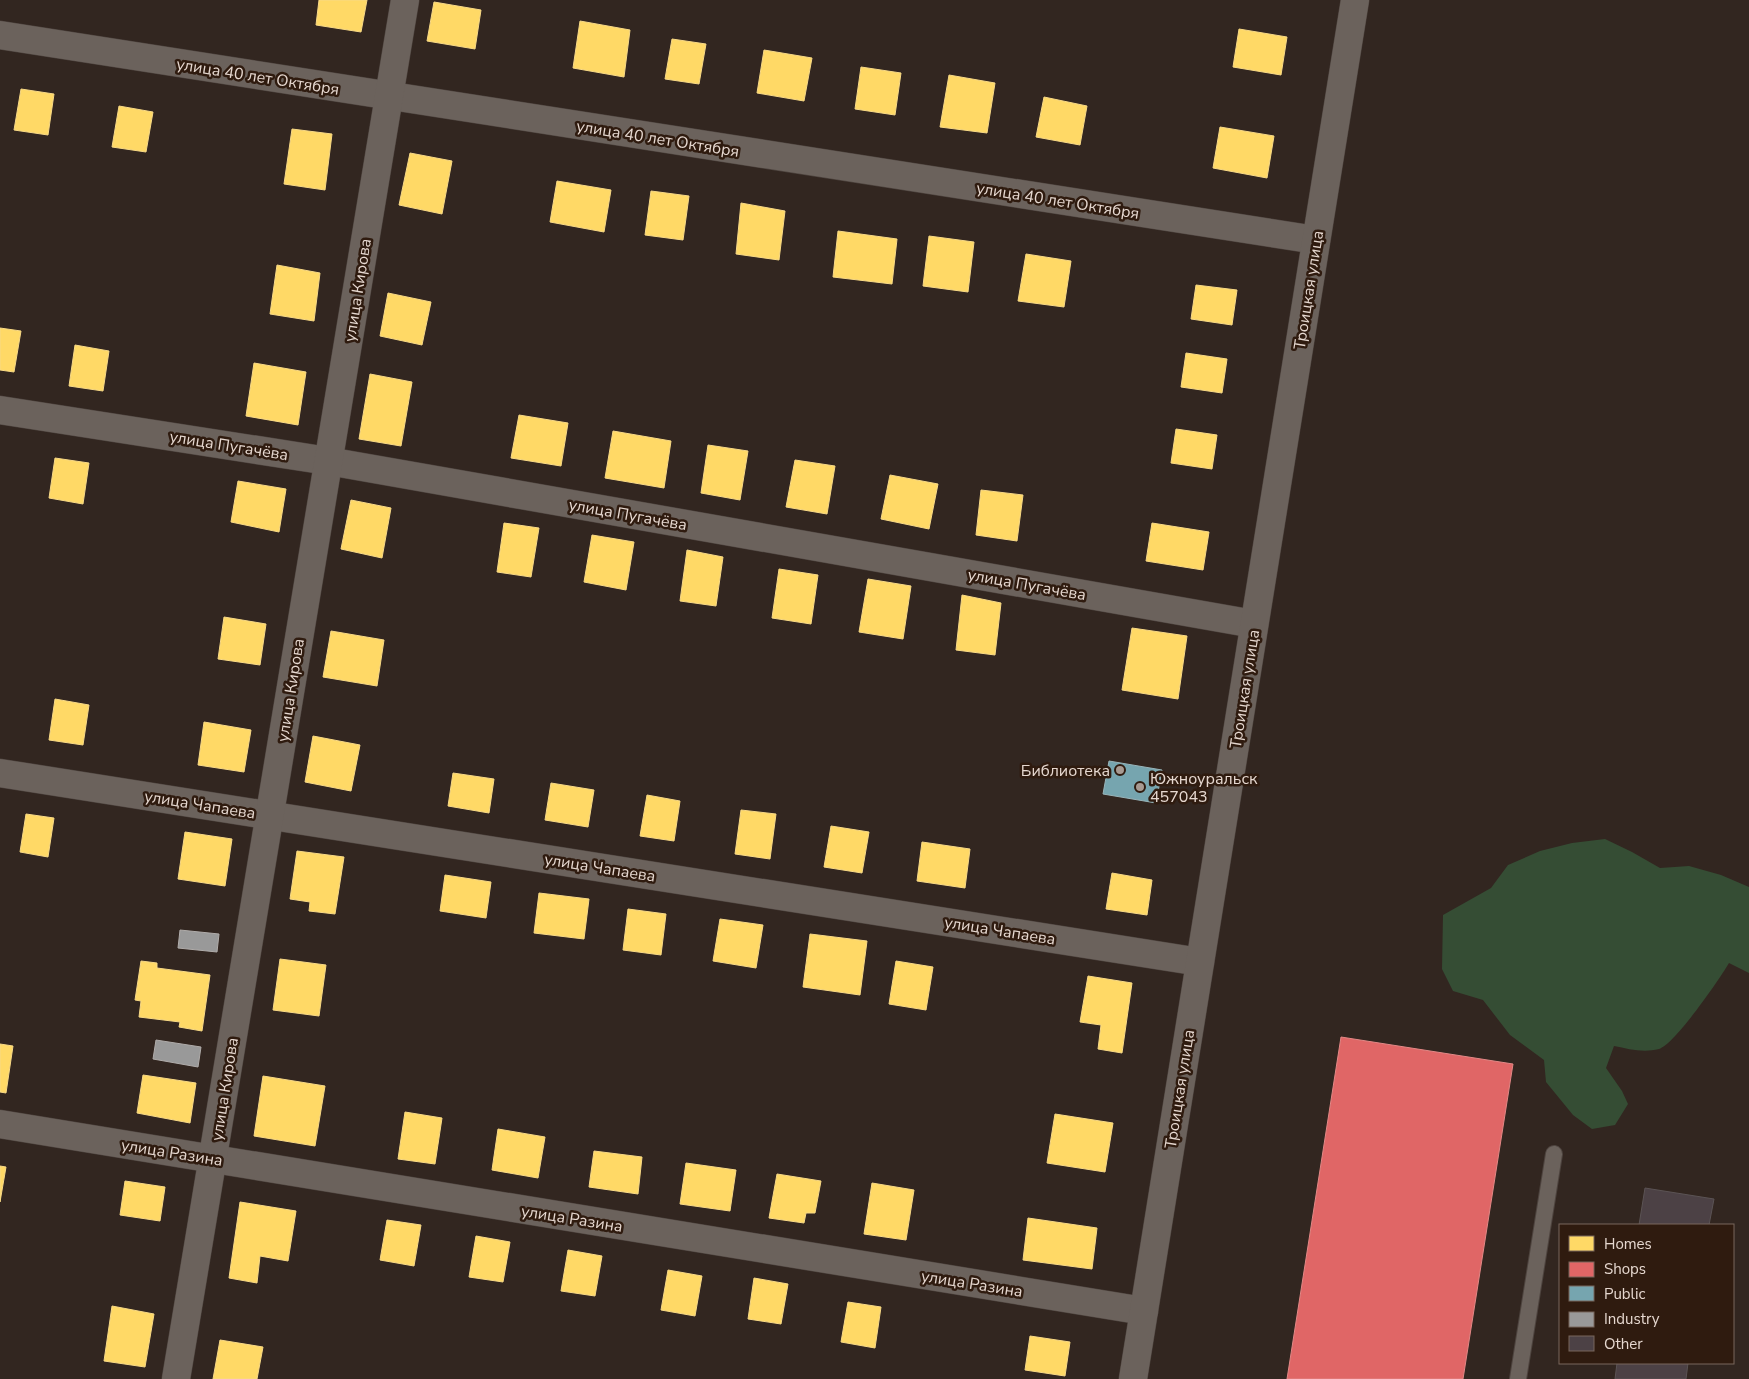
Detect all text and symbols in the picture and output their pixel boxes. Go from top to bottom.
street label: улица 40 лет Октября [175,53,341,101]
street label: улица 40 лет Октября [575,115,741,163]
street label: улица 40 лет Октября [975,177,1141,225]
street label: Троицкая улица [1289,229,1329,351]
street label: улица Кирова [339,237,377,343]
street label: улица Пугачёва [168,426,290,466]
street label: улица Пугачёва [567,494,689,536]
street label: улица Пугачёва [966,564,1088,606]
street label: Троицкая улица [1225,628,1265,750]
street label: улица Кирова [272,637,310,743]
place label: Библиотека [1021,760,1110,782]
marker: Библиотека [1114,764,1126,776]
place label: Южноуральск 457043 [1150,768,1258,808]
marker: Южноуральск 457043 [1134,781,1146,793]
street label: улица Чапаева [143,785,257,825]
street label: улица Чапаева [543,848,657,888]
street label: улица Чапаева [943,911,1057,951]
street label: Троицкая улица [1160,1028,1200,1150]
street label: улица Кирова [206,1036,244,1142]
street label: улица Разина [119,1134,224,1172]
street label: улица Разина [519,1200,624,1238]
legend [1559,1224,1734,1364]
text: Homes [1604,1234,1652,1254]
text: Shops [1604,1259,1646,1279]
street label: улица Разина [919,1265,1024,1303]
text: Public [1604,1284,1645,1304]
text: Industry [1604,1309,1660,1329]
text: Other [1604,1334,1643,1354]

